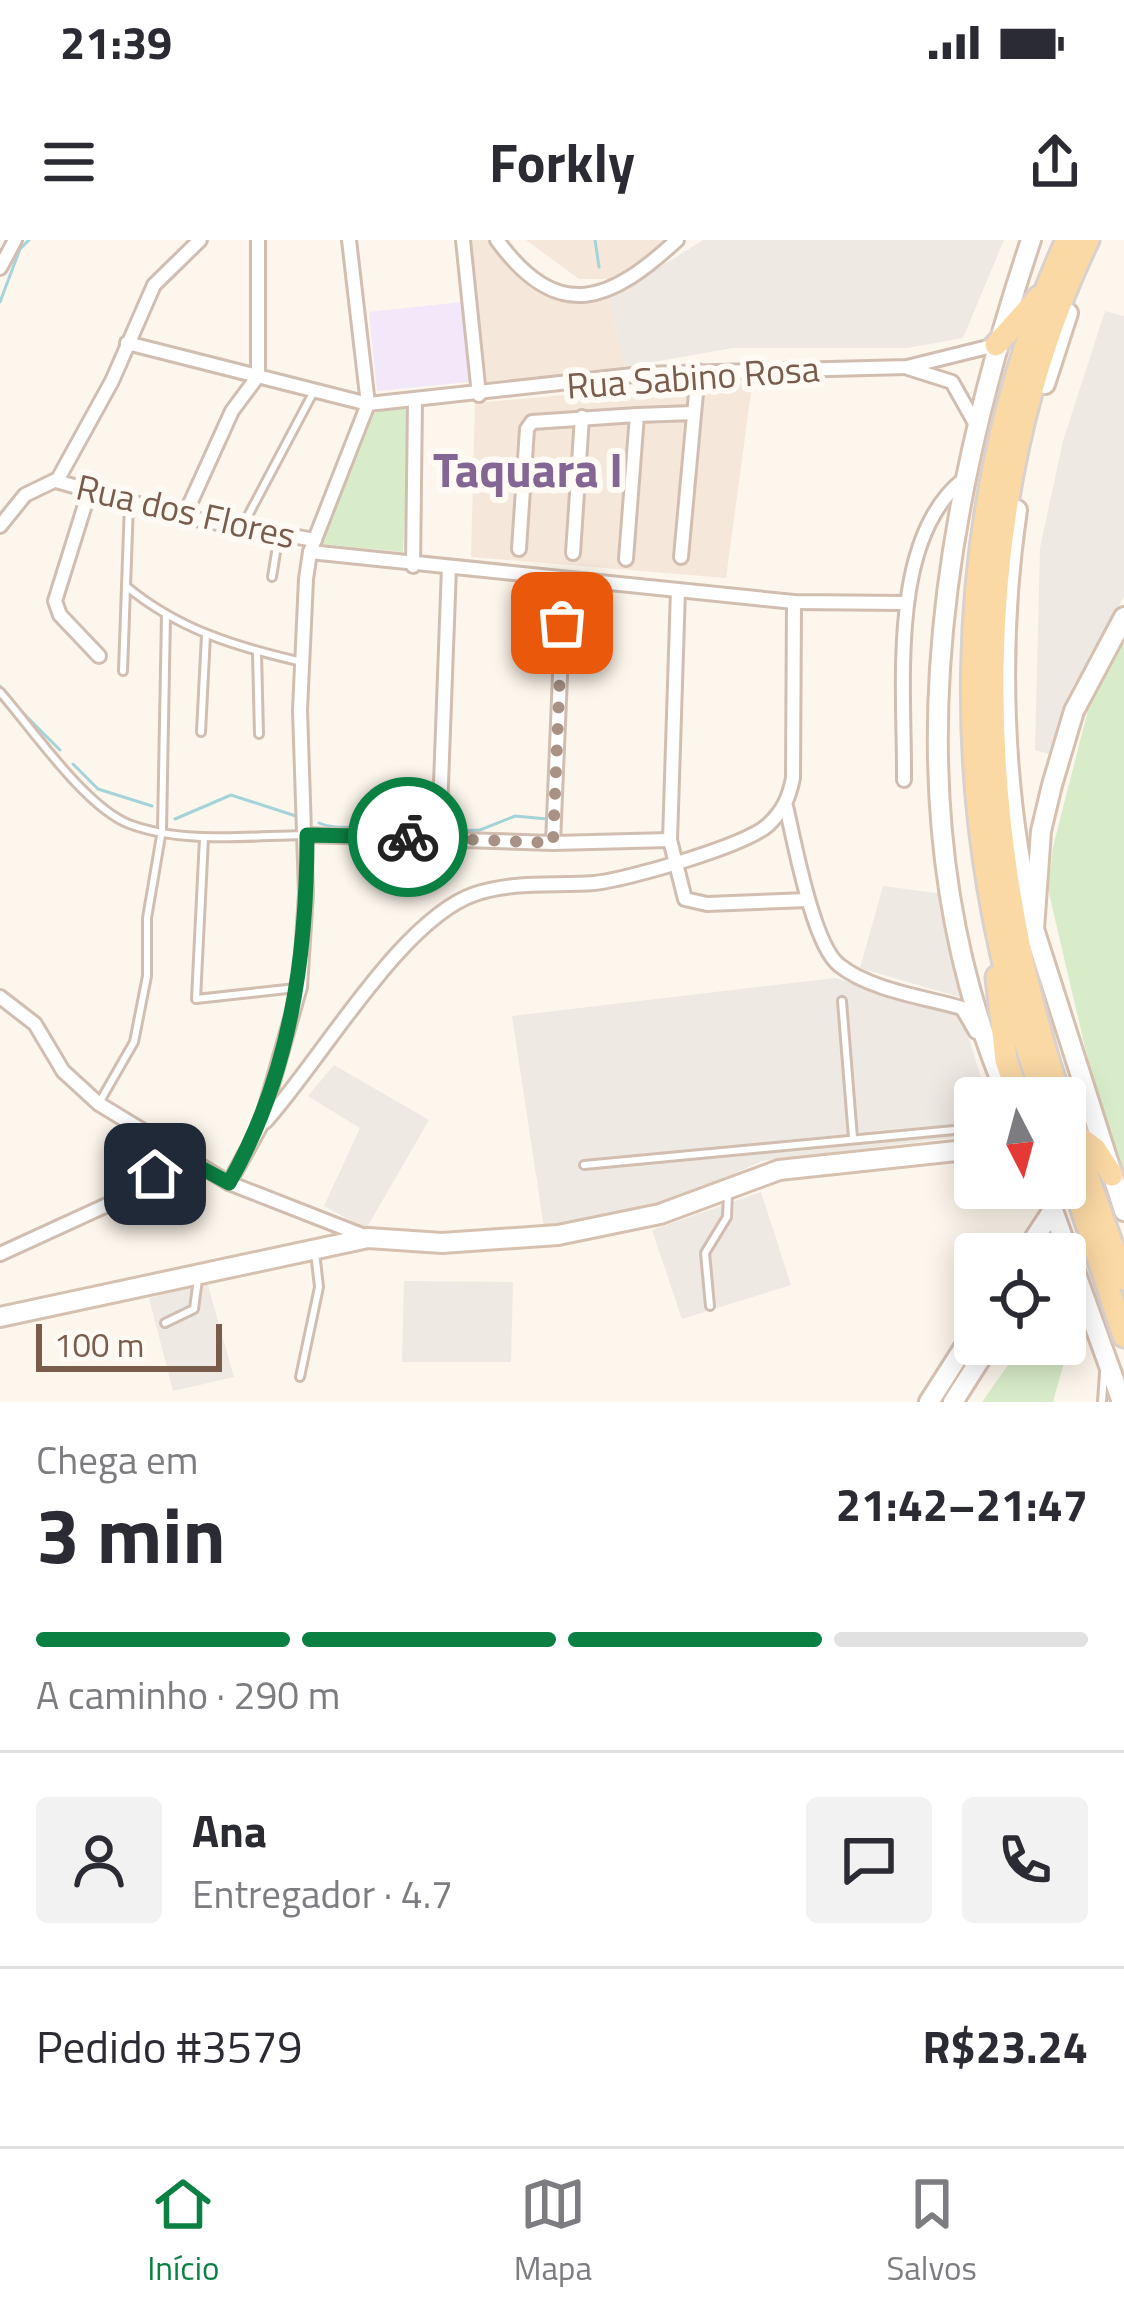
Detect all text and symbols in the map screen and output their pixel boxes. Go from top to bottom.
text: 21:39 [60,8,172,76]
text: Forkly [489,121,635,203]
icon: menu [36,129,102,195]
icon: share [1022,129,1088,195]
street label: Rua Sabino Rosa [565,340,821,413]
district label: Taquara I [433,433,623,506]
street label: Rua dos Flores [71,459,301,562]
pin [511,572,613,674]
icon: bag [529,590,595,656]
courier [348,777,468,897]
icon: bike [375,804,441,870]
north arrow [954,1077,1086,1209]
map controls [954,1077,1086,1365]
pin [104,1123,206,1225]
icon: home [122,1141,188,1207]
button: locate [954,1233,1086,1365]
scale bar [36,1318,222,1371]
text: 100 m [54,1320,144,1370]
text: Chega em [36,1430,198,1489]
text: 21:42–21:47 [836,1470,1088,1538]
text: 3 min [36,1475,226,1593]
text: A caminho · 290 m [36,1665,340,1724]
text: Ana [192,1796,267,1864]
button: person [36,1797,162,1923]
button: chat [806,1797,932,1923]
button: phone [962,1797,1088,1923]
text: Entregador · 4.7 [192,1864,453,1923]
text: Pedido #3579 [36,2012,302,2080]
text: R$23.24 [923,2012,1088,2080]
tab: Início [147,2171,219,2293]
tab: Mapa [514,2171,592,2293]
tab: Salvos [886,2171,977,2293]

